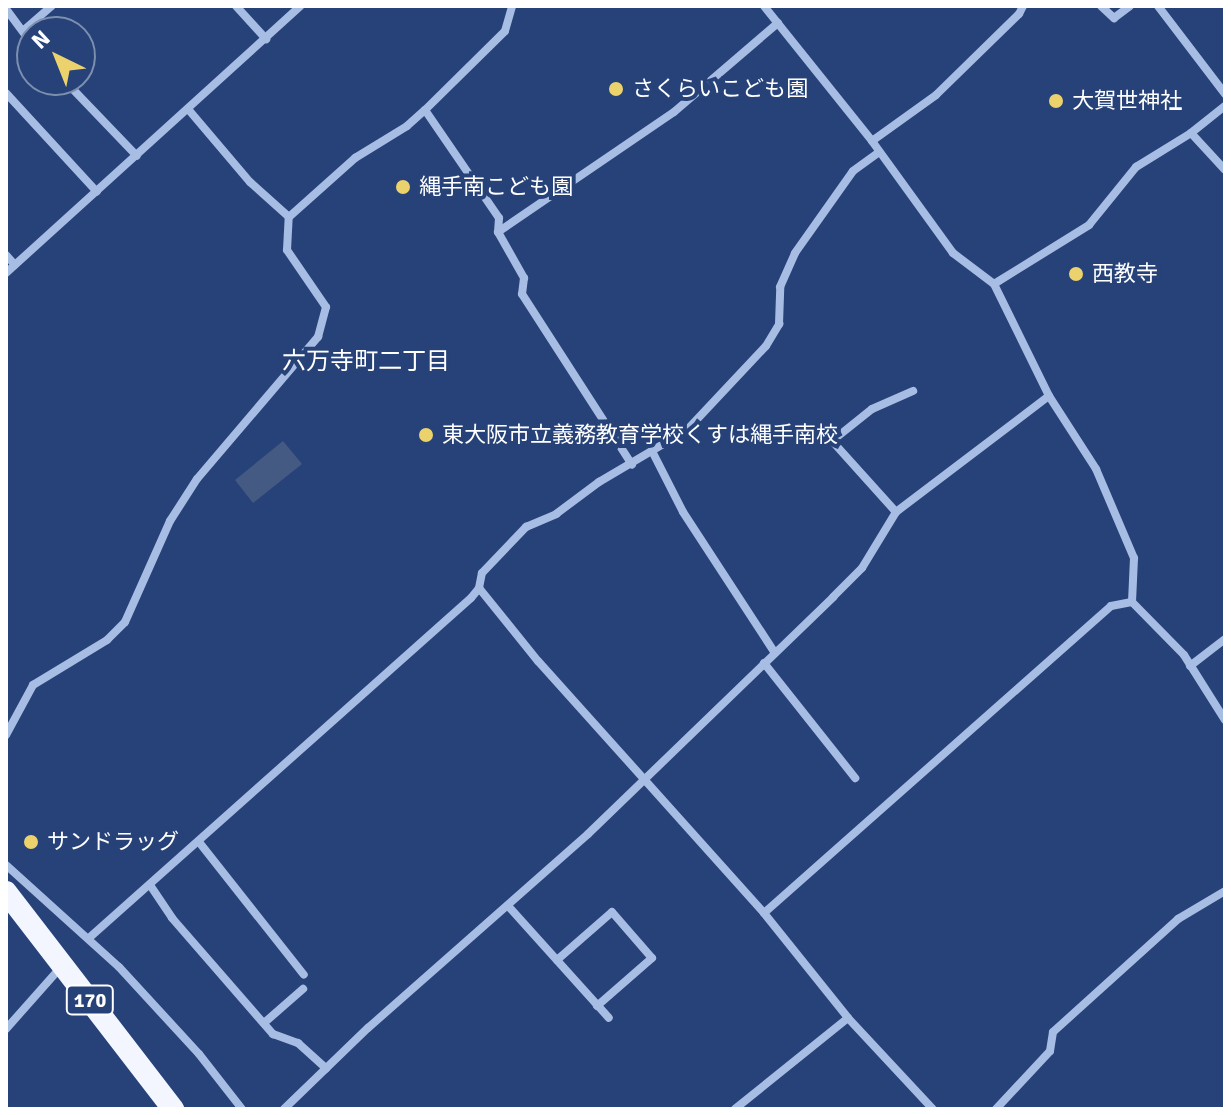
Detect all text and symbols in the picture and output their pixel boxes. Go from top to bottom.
north arrow [16,16,96,96]
text: N [26,24,55,55]
place label: さくらいこども園 [632,76,808,102]
marker: さくらいこども園 [607,80,625,98]
place label: 大賀世神社 [1072,88,1182,114]
marker: 大賀世神社 [1047,92,1065,110]
place label: 縄手南こども園 [419,174,573,200]
marker: 縄手南こども園 [394,178,412,196]
place label: 西教寺 [1092,261,1158,287]
marker: 西教寺 [1067,265,1085,283]
district label: 六万寺町二丁目 [282,348,450,376]
place label: 東大阪市立義務教育学校くすは縄手南校 [442,422,838,448]
marker: 東大阪市立義務教育学校くすは縄手南校 [417,426,435,444]
place label: サンドラッグ [47,829,179,855]
marker: サンドラッグ [22,833,40,851]
road number: 170 [64,984,116,1016]

